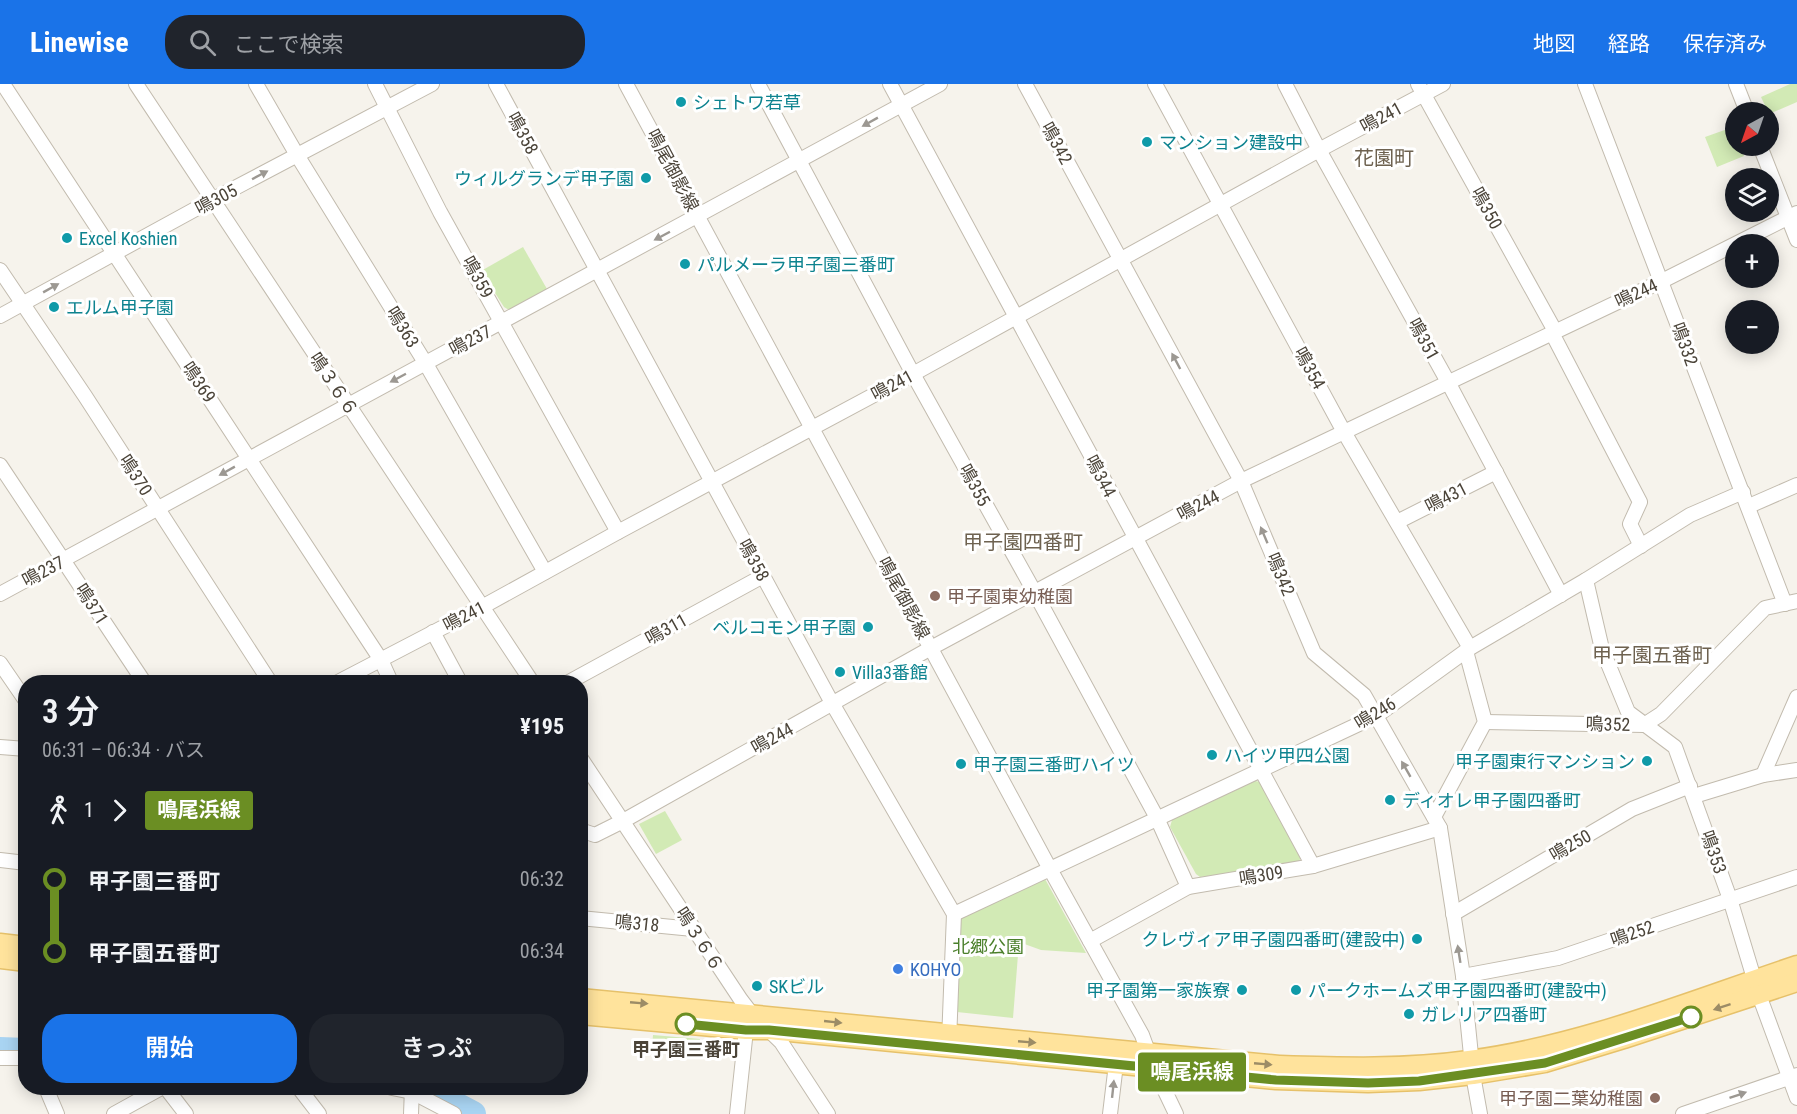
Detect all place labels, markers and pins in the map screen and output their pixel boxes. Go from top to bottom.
place label: シェトワ若草 [693,92,801,113]
marker: シェトワ若草 [674,95,688,109]
place label: マンション建設中 [1159,132,1303,153]
marker: マンション建設中 [1140,135,1154,149]
place label: ウィルグランデ甲子園 [454,168,634,189]
marker: ウィルグランデ甲子園 [639,171,653,185]
place label: Excel Koshien [79,228,178,249]
marker: Excel Koshien [60,231,74,245]
place label: パルメーラ甲子園三番町 [697,254,895,275]
marker: パルメーラ甲子園三番町 [678,257,692,271]
place label: エルム甲子園 [66,297,174,318]
marker: エルム甲子園 [47,300,61,314]
place label: 甲子園東幼稚園 [947,586,1073,607]
marker: 甲子園東幼稚園 [928,589,942,603]
place label: ベルコモン甲子園 [712,617,856,638]
marker: ベルコモン甲子園 [861,620,875,634]
place label: Villa3番館 [852,662,928,683]
marker: Villa3番館 [833,665,847,679]
place label: ハイツ甲四公園 [1224,745,1350,766]
marker: ハイツ甲四公園 [1205,748,1219,762]
place label: 甲子園東行マンション [1455,751,1635,772]
place label: 甲子園三番町ハイツ [973,754,1135,775]
marker: 甲子園東行マンション [1640,754,1654,768]
marker: 甲子園三番町ハイツ [954,757,968,771]
place label: ディオレ甲子園四番町 [1402,790,1581,811]
marker: ディオレ甲子園四番町 [1383,793,1397,807]
place label: クレヴィア甲子園四番町(建設中) [1142,929,1405,951]
marker: クレヴィア甲子園四番町(建設中) [1410,932,1424,946]
place label: KOHYO [910,959,961,980]
marker: KOHYO [891,962,905,976]
place label: SKビル [769,976,824,997]
marker: SKビル [750,979,764,993]
place label: 甲子園第一家族寮 [1086,980,1230,1001]
place label: パークホームズ甲子園四番町(建設中) [1308,980,1607,1002]
marker: 甲子園第一家族寮 [1235,983,1249,997]
marker: パークホームズ甲子園四番町(建設中) [1289,983,1303,997]
place label: ガレリア四番町 [1421,1004,1547,1025]
unlabelled marker [1680,1006,1702,1028]
marker: ガレリア四番町 [1402,1007,1416,1021]
marker: 甲子園三番町 [675,1013,697,1035]
place label: 甲子園三番町 [632,1039,740,1060]
place label: 甲子園二葉幼稚園 [1499,1088,1643,1109]
marker: 甲子園二葉幼稚園 [1648,1091,1662,1105]

